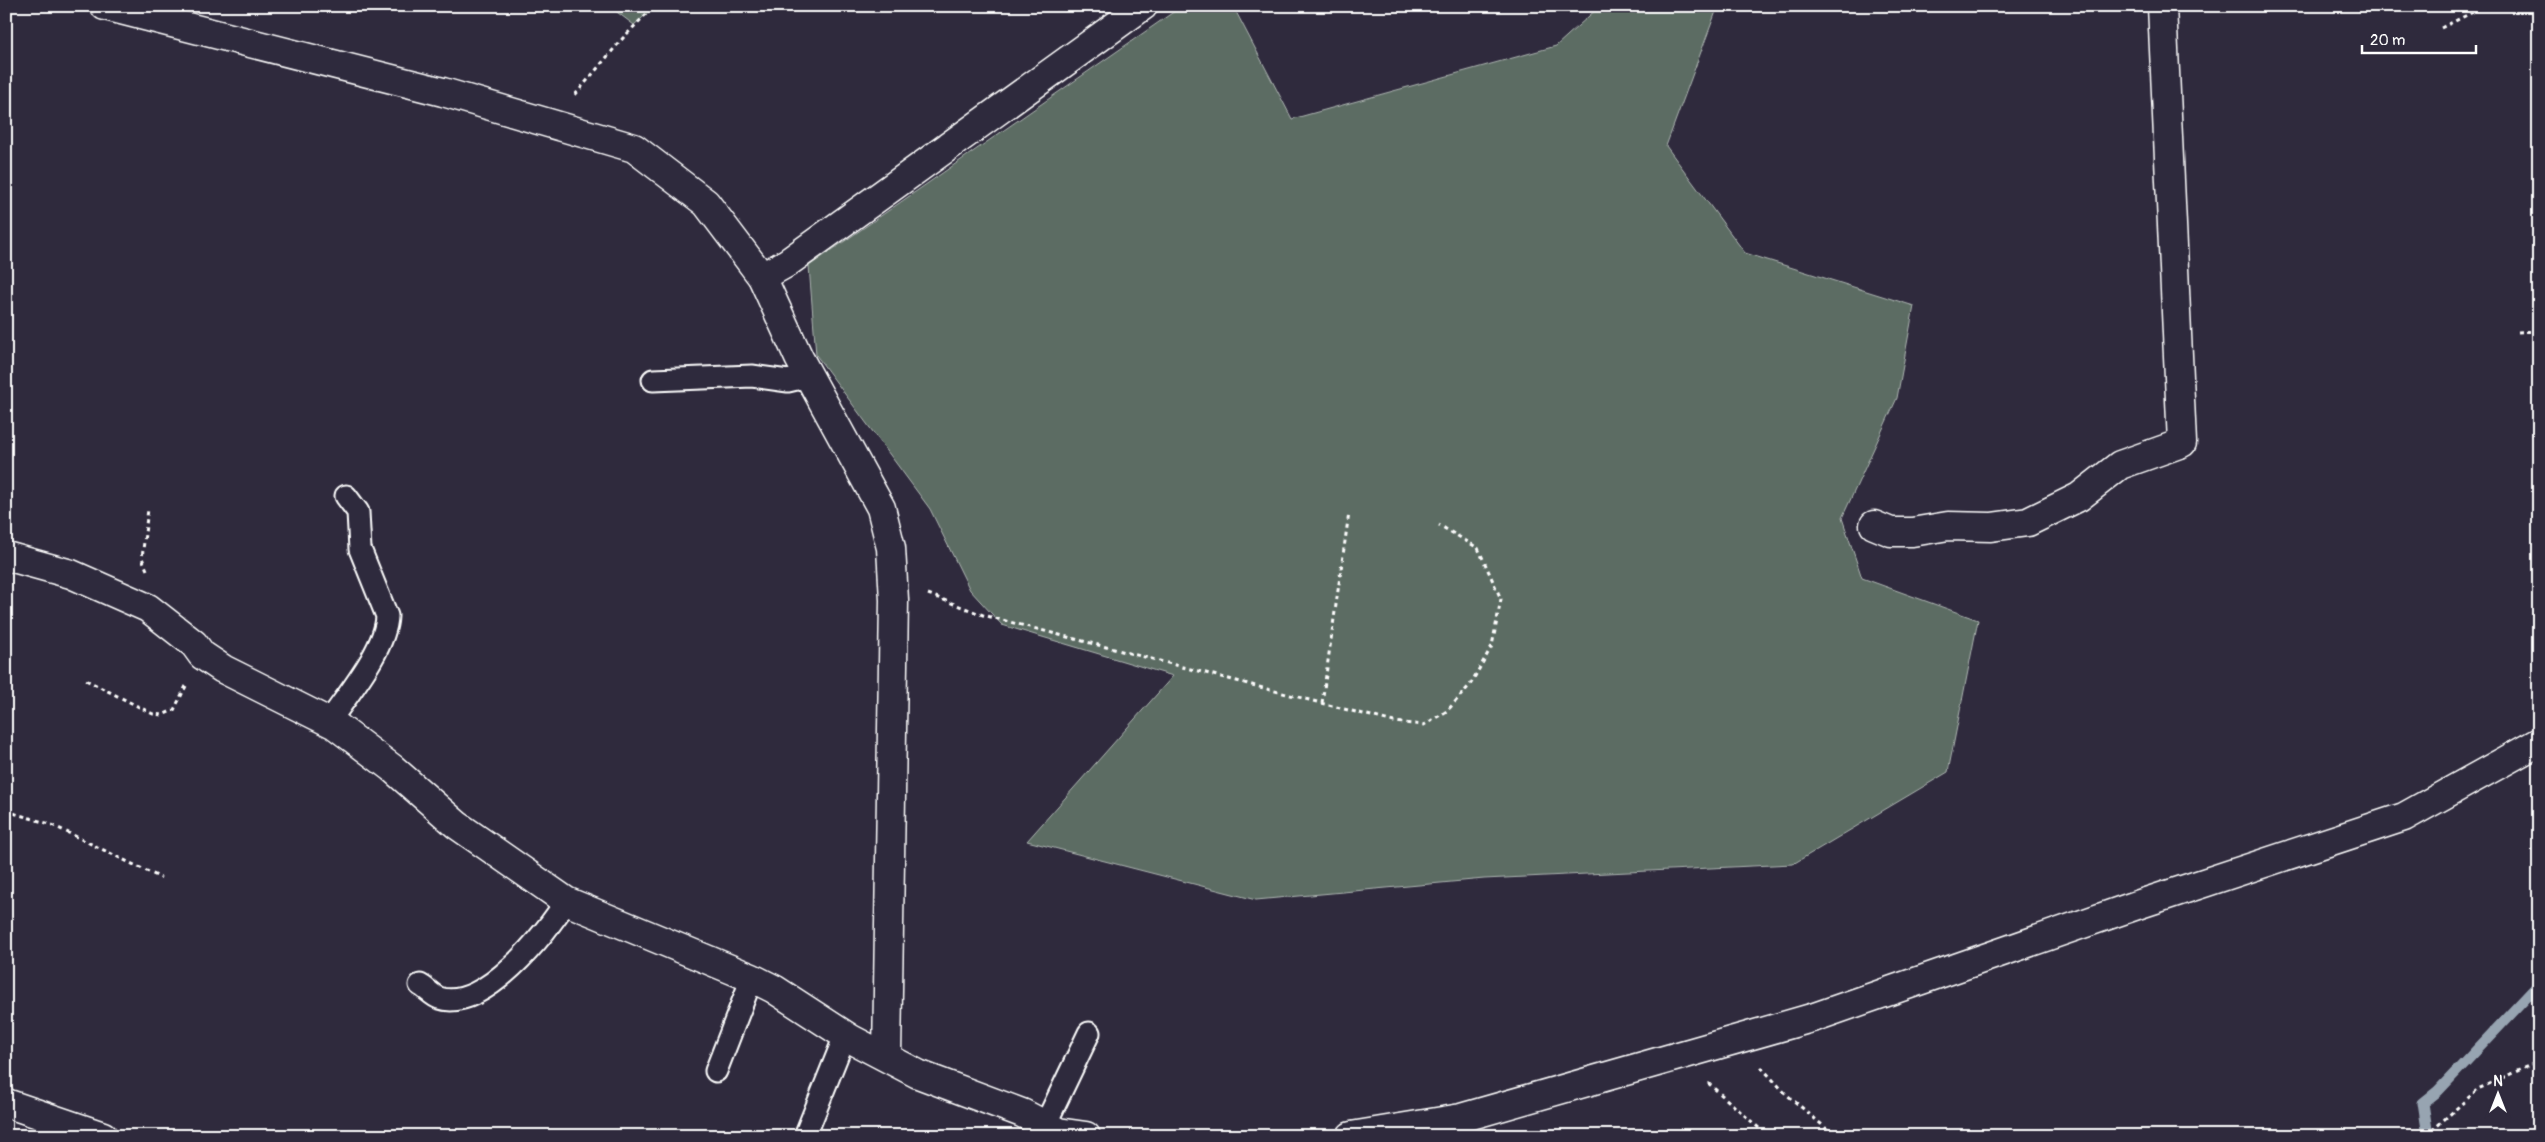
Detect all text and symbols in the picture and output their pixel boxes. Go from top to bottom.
scale bar [2362,22,2476,54]
text: 20 m [2370,31,2405,50]
north arrow [2472,1070,2522,1120]
text: N [2493,1073,2503,1090]

